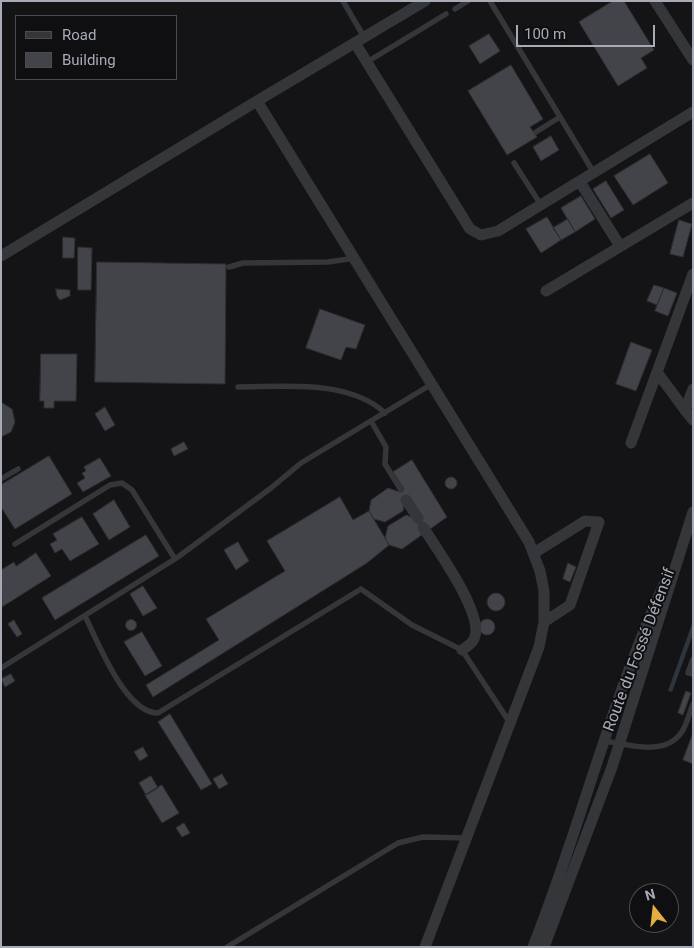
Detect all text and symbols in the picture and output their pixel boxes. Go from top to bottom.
legend [15,15,178,80]
scale bar [519,15,658,47]
text: 100 m [524,25,566,43]
text: Road [62,26,96,44]
text: Building [62,51,116,69]
street label: Route du Fossé Défensif [600,566,680,734]
north arrow [629,883,679,933]
text: N [643,885,657,904]

